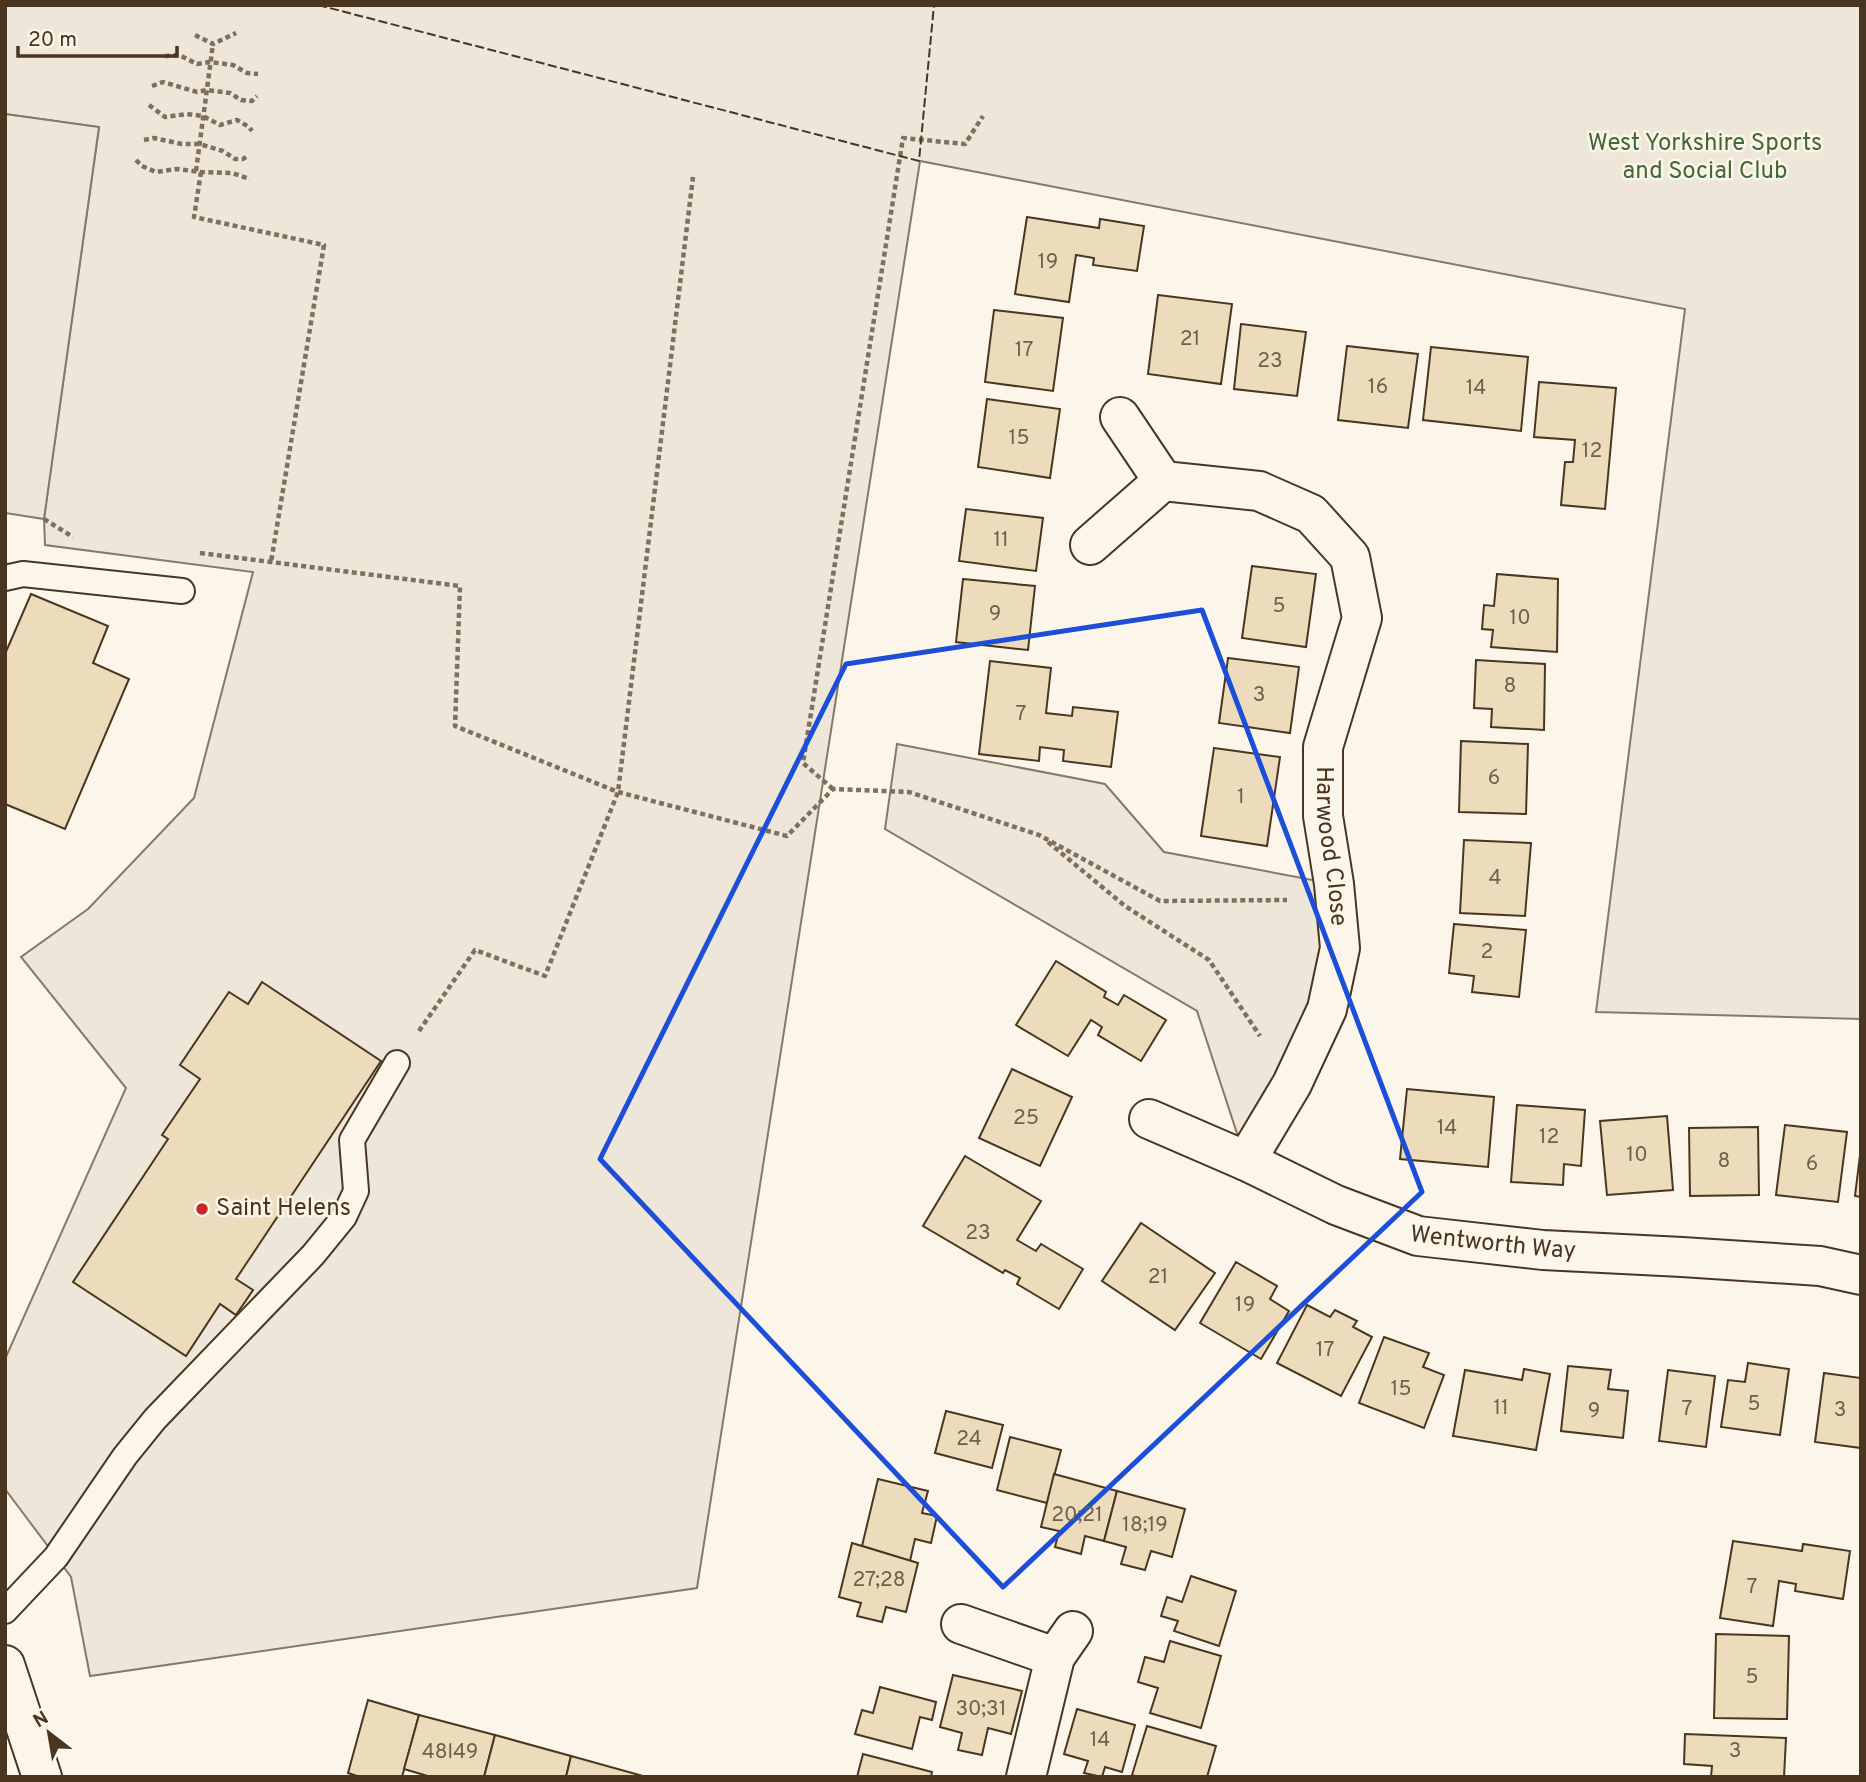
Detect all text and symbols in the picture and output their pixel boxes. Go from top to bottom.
scale bar [18,14,177,58]
text: 20 m [28,27,77,54]
park label: West Yorkshire Sports and Social Club [1588,129,1822,187]
house number: 19 [1038,249,1058,276]
house number: 21 [1180,326,1200,353]
house number: 17 [1015,337,1033,364]
house number: 23 [1257,348,1283,375]
house number: 16 [1368,374,1388,401]
house number: 14 [1466,375,1486,402]
house number: 15 [1009,425,1029,452]
house number: 12 [1582,438,1602,465]
house number: 11 [993,527,1009,554]
house number: 5 [1272,593,1286,620]
house number: 9 [989,601,1001,628]
house number: 10 [1509,605,1531,632]
house number: 8 [1504,673,1516,700]
house number: 3 [1253,682,1265,709]
house number: 7 [1016,701,1027,728]
house number: 6 [1488,765,1500,792]
street label: Harwood Close [1308,766,1353,927]
house number: 1 [1237,784,1245,811]
house number: 4 [1488,865,1502,892]
house number: 2 [1481,939,1493,966]
house number: 25 [1013,1105,1039,1132]
house number: 14 [1437,1115,1457,1142]
house number: 12 [1539,1124,1559,1151]
house number: 10 [1626,1142,1648,1169]
house number: 8 [1718,1148,1730,1175]
house number: 6 [1806,1151,1818,1178]
place label: Saint Helens [216,1194,351,1224]
marker: Saint Helens [194,1201,210,1217]
house number: 23 [965,1220,991,1247]
street label: Wentworth Way [1408,1220,1577,1267]
house number: 21 [1148,1264,1168,1291]
house number: 19 [1235,1292,1255,1319]
house number: 17 [1316,1337,1334,1364]
house number: 15 [1391,1376,1411,1403]
house number: 5 [1747,1391,1761,1418]
house number: 11 [1493,1395,1509,1422]
house number: 7 [1682,1396,1693,1423]
house number: 3 [1834,1397,1846,1424]
house number: 9 [1588,1398,1600,1425]
house number: 24 [956,1426,982,1453]
house number: 20;21 [1051,1502,1103,1529]
house number: 18;19 [1122,1512,1168,1539]
house number: 27;28 [852,1567,906,1594]
house number: 7 [1747,1574,1758,1601]
house number: 5 [1745,1664,1759,1691]
house number: 30;31 [955,1696,1007,1723]
north arrow [14,1698,84,1768]
text: N [29,1706,53,1734]
house number: 14 [1090,1727,1110,1754]
house number: 3 [1729,1738,1741,1765]
house number: 48l49 [422,1739,478,1766]

